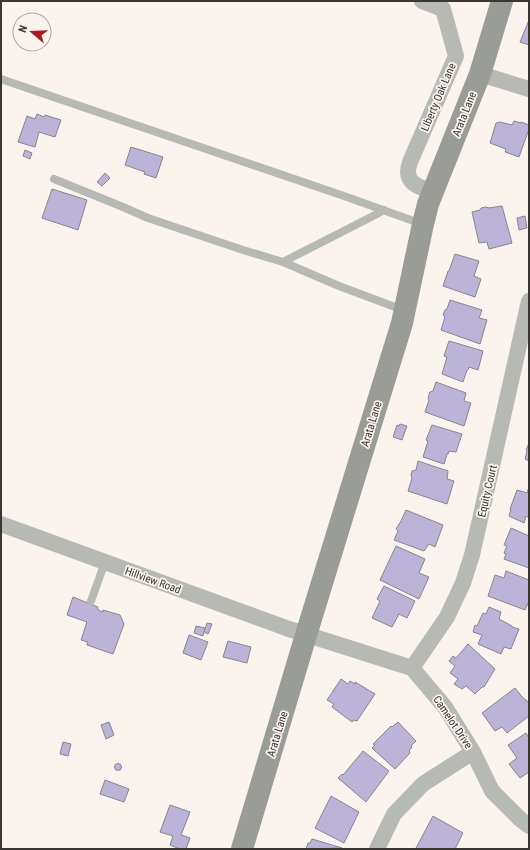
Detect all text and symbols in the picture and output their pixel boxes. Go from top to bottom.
north arrow [12,12,52,52]
text: N [16,23,30,34]
street label: LIberty Oak Lane [418,61,459,133]
street label: Arata Lane [450,90,479,138]
street label: Arata Lane [358,400,385,448]
street label: Equity Court [475,464,500,518]
street label: Hillview Road [123,564,183,597]
street label: Camelot Drive [430,693,475,751]
street label: Arata Lane [264,710,291,758]

